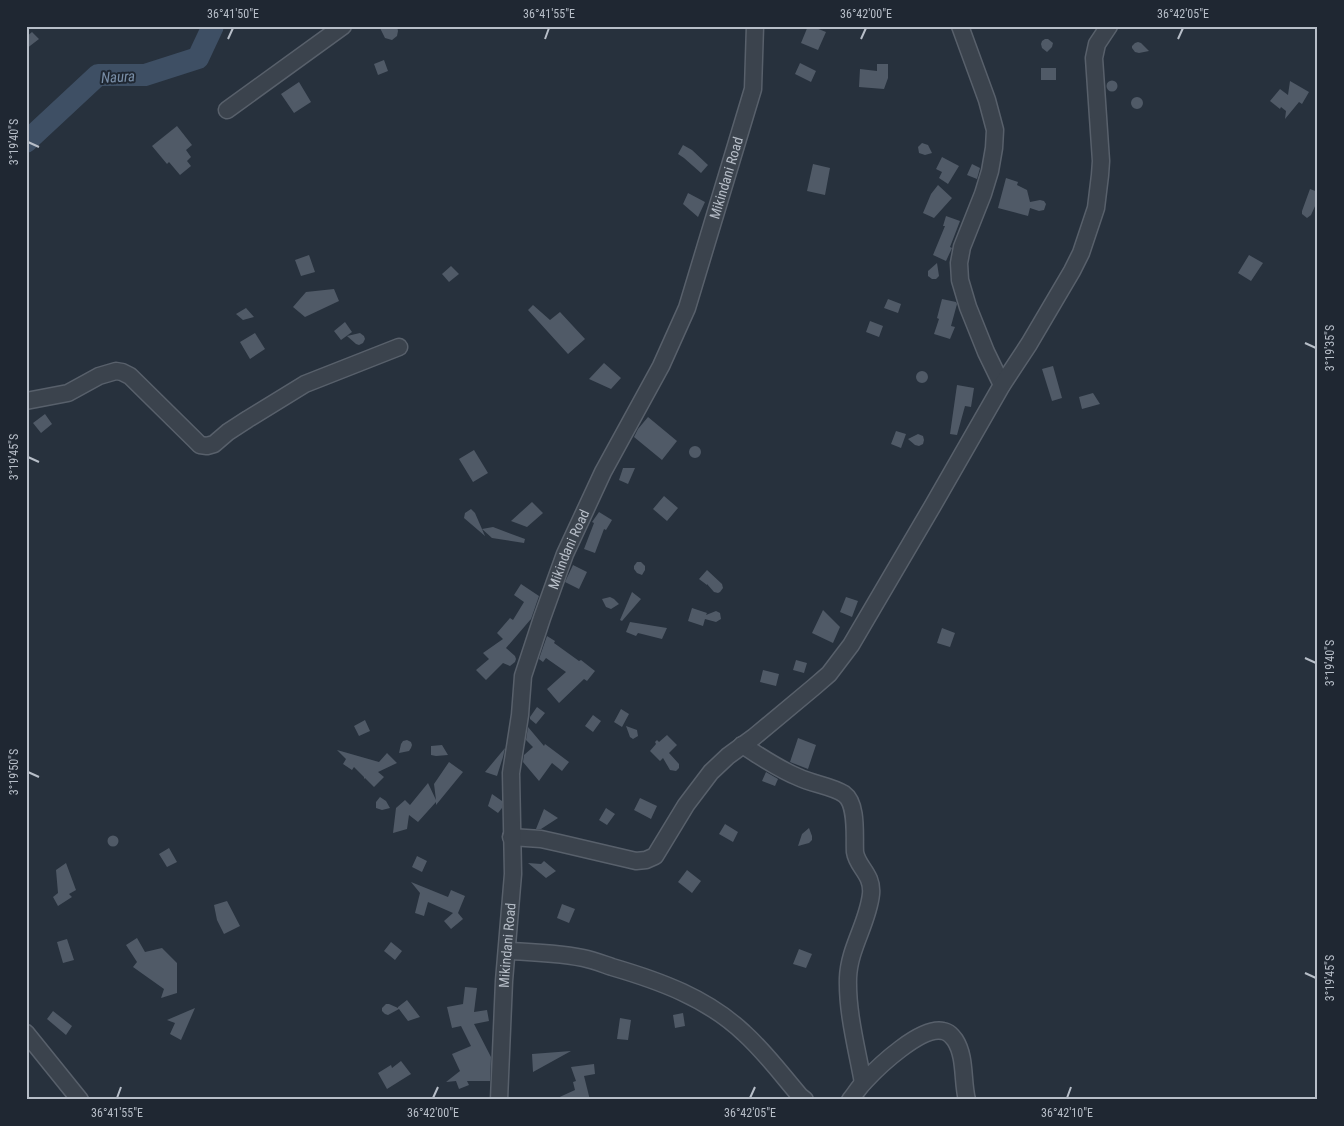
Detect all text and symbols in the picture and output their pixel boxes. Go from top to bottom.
text: 36°41'50"E [207,7,259,21]
text: 36°41'55"E [523,7,575,21]
text: 36°42'00"E [840,7,892,21]
text: 36°42'05"E [1157,7,1209,21]
water label: Naura [100,67,136,87]
text: 3°19'40"S [7,119,21,165]
street label: Mikindani Road [706,135,746,221]
text: 3°19'35"S [1323,325,1337,371]
text: 3°19'45"S [7,434,21,480]
street label: Mikindani Road [545,507,593,591]
text: 3°19'40"S [1323,640,1337,686]
text: 3°19'50"S [7,749,21,795]
street label: Mikindani Road [496,902,519,988]
text: 3°19'45"S [1323,955,1337,1001]
text: 36°41'55"E [91,1106,143,1120]
text: 36°42'00"E [407,1106,459,1120]
text: 36°42'05"E [724,1106,776,1120]
text: 36°42'10"E [1041,1106,1093,1120]

